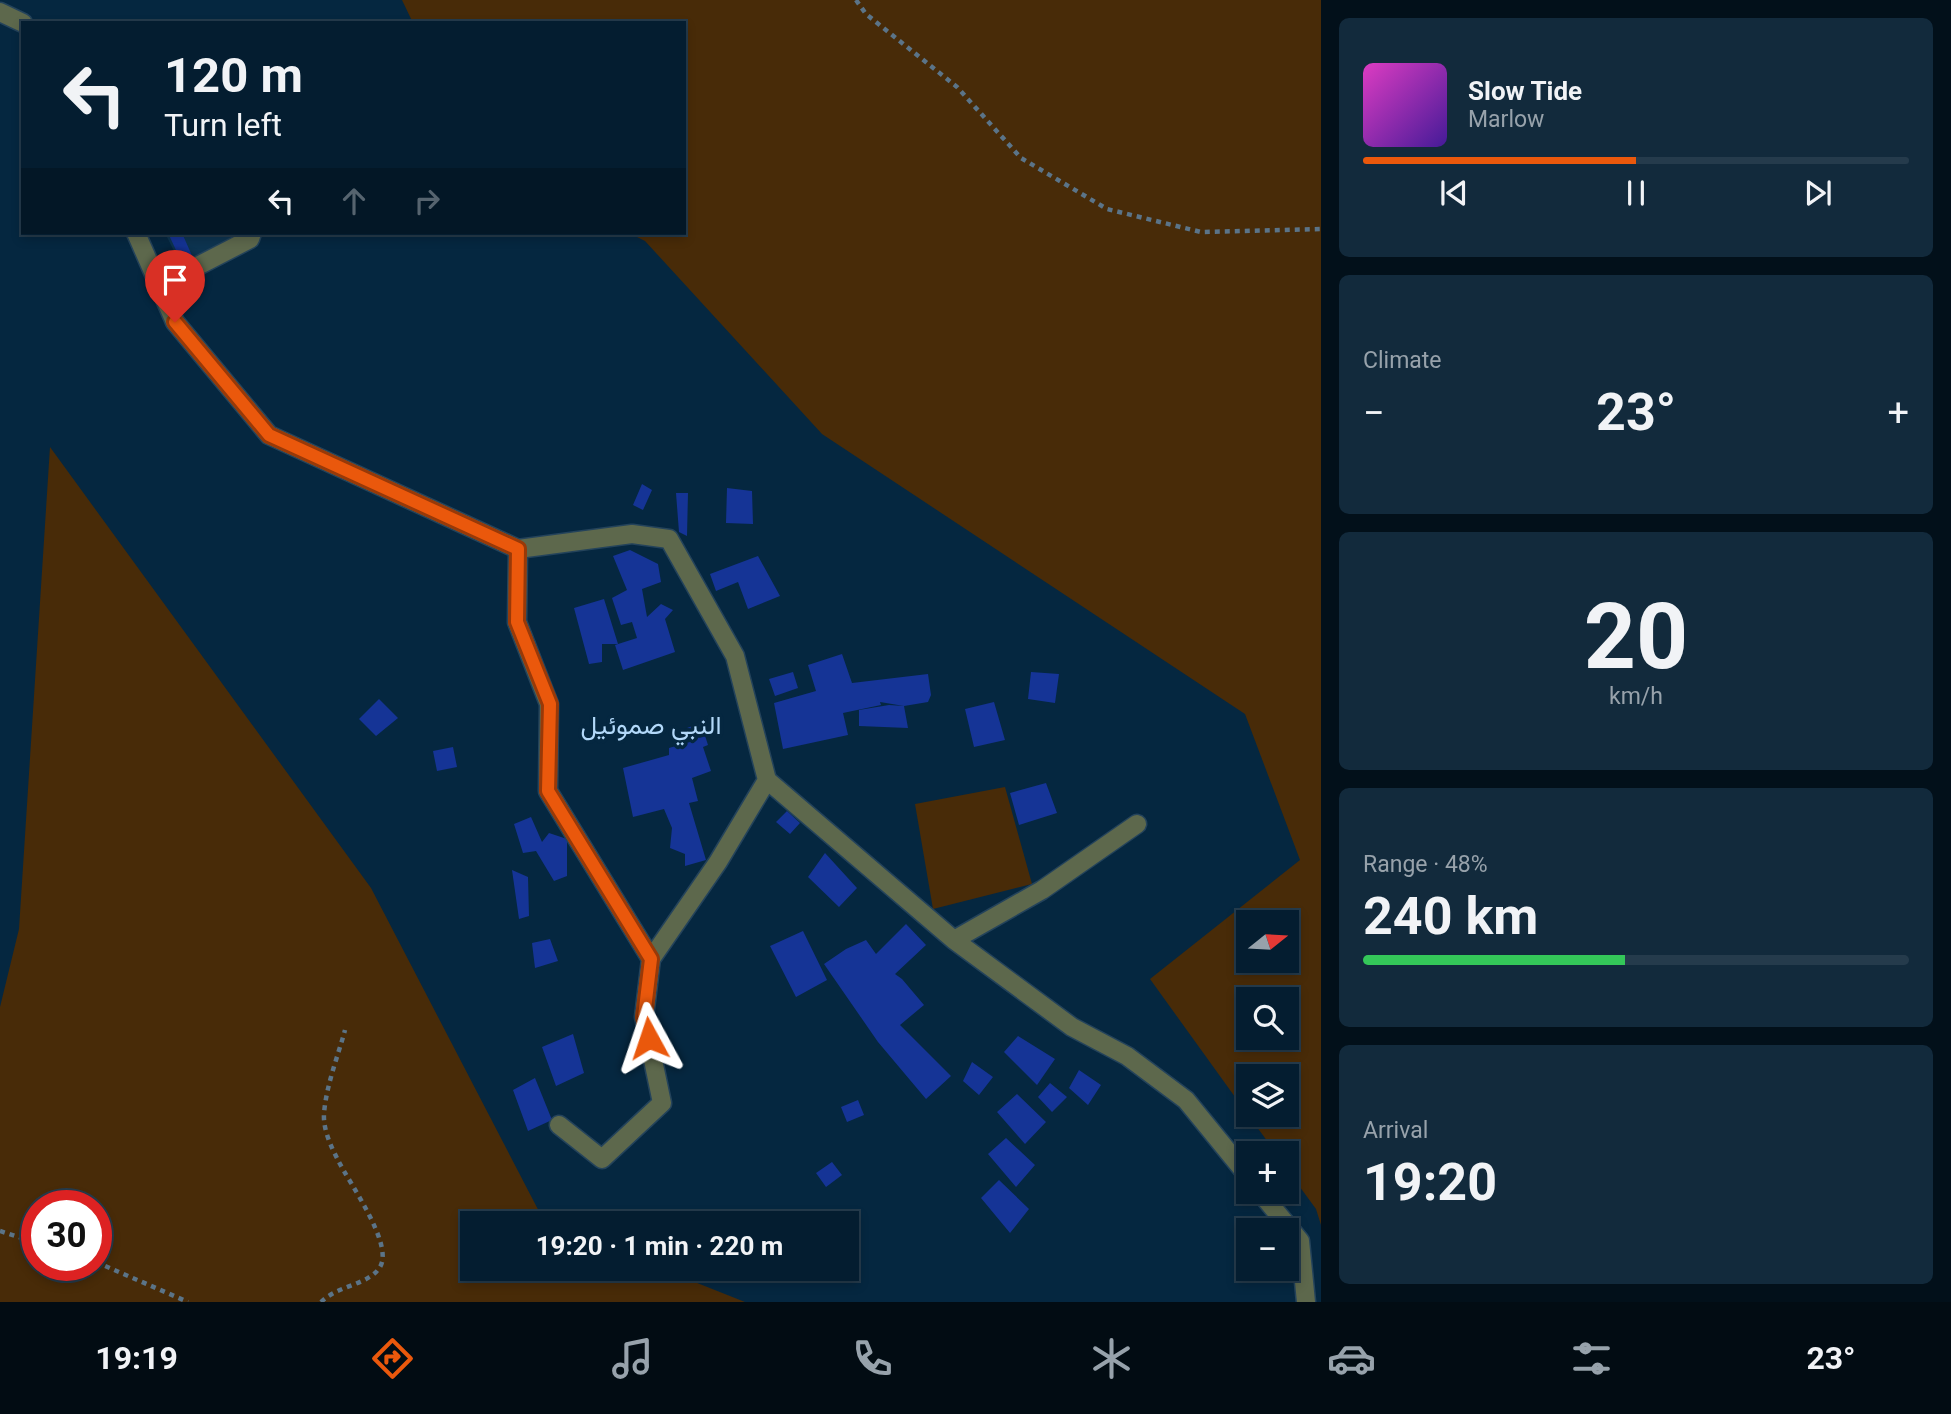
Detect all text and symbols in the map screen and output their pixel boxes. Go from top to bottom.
text: 120 m [164,47,303,104]
icon: left [49,49,140,140]
text: Slow Tide [1468,76,1582,106]
text: Turn left [164,106,282,144]
text: Marlow [1468,106,1544,133]
icon: previous [1435,174,1473,212]
icon: pause [1617,174,1655,212]
icon: next [1799,174,1837,212]
icon: left [262,182,300,220]
icon: ahead [335,182,373,220]
icon: right [408,182,446,220]
pin [145,250,205,322]
icon: arrive [156,261,194,299]
text: Climate [1363,347,1442,374]
text: 23° [1596,382,1676,443]
text: − [1363,391,1385,435]
text: + [1887,391,1909,435]
text: 20 [1584,584,1688,690]
text: km/h [1609,683,1663,710]
district label: النبي صموئيل [581,710,721,746]
text: Range · 48% [1363,851,1488,878]
text: 240 km [1363,886,1538,947]
north arrow [1236,910,1298,973]
map controls [1236,910,1299,1281]
button: search [1236,987,1299,1050]
position arrow [612,1001,686,1075]
button: layers [1236,1064,1299,1127]
text: Arrival [1363,1117,1428,1144]
button: + [1236,1141,1299,1204]
text: 19:20 [1363,1152,1497,1213]
speed limit sign: 30 [21,1190,112,1281]
button: − [1236,1218,1299,1281]
text: 19:20 · 1 min · 220 m [536,1231,783,1261]
icon: directions [368,1334,417,1383]
icon: music [608,1334,657,1383]
icon: phone [848,1334,897,1383]
icon: climate [1087,1334,1136,1383]
icon: car [1327,1334,1376,1383]
icon: filters [1567,1334,1616,1383]
text: 19:19 [95,1339,178,1377]
text: 23° [1806,1339,1856,1377]

